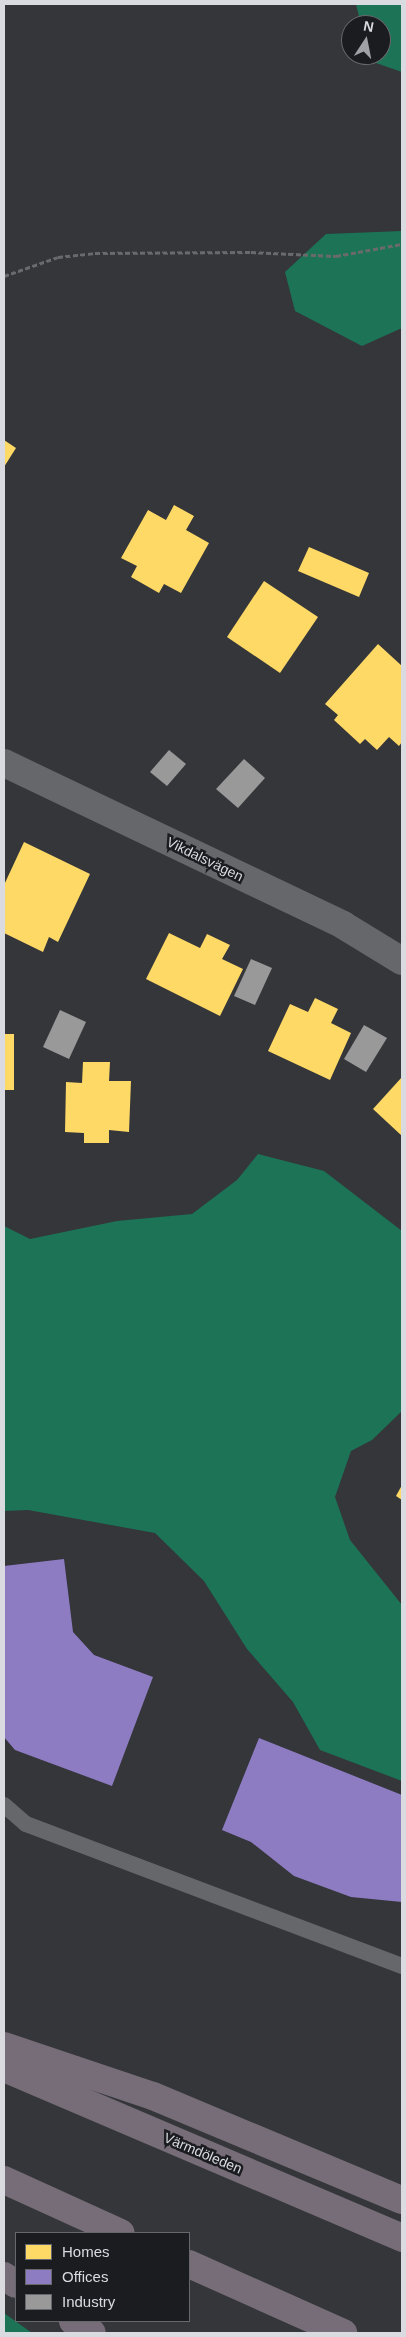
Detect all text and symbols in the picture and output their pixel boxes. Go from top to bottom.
north arrow [341,15,391,65]
text: N [362,17,375,35]
street label: Vikdalsvägen [164,833,246,885]
street label: Värmdöleden [161,2129,245,2177]
legend [15,2232,190,2322]
text: Homes [62,2243,110,2260]
text: Offices [62,2268,108,2285]
text: Industry [62,2293,115,2310]

